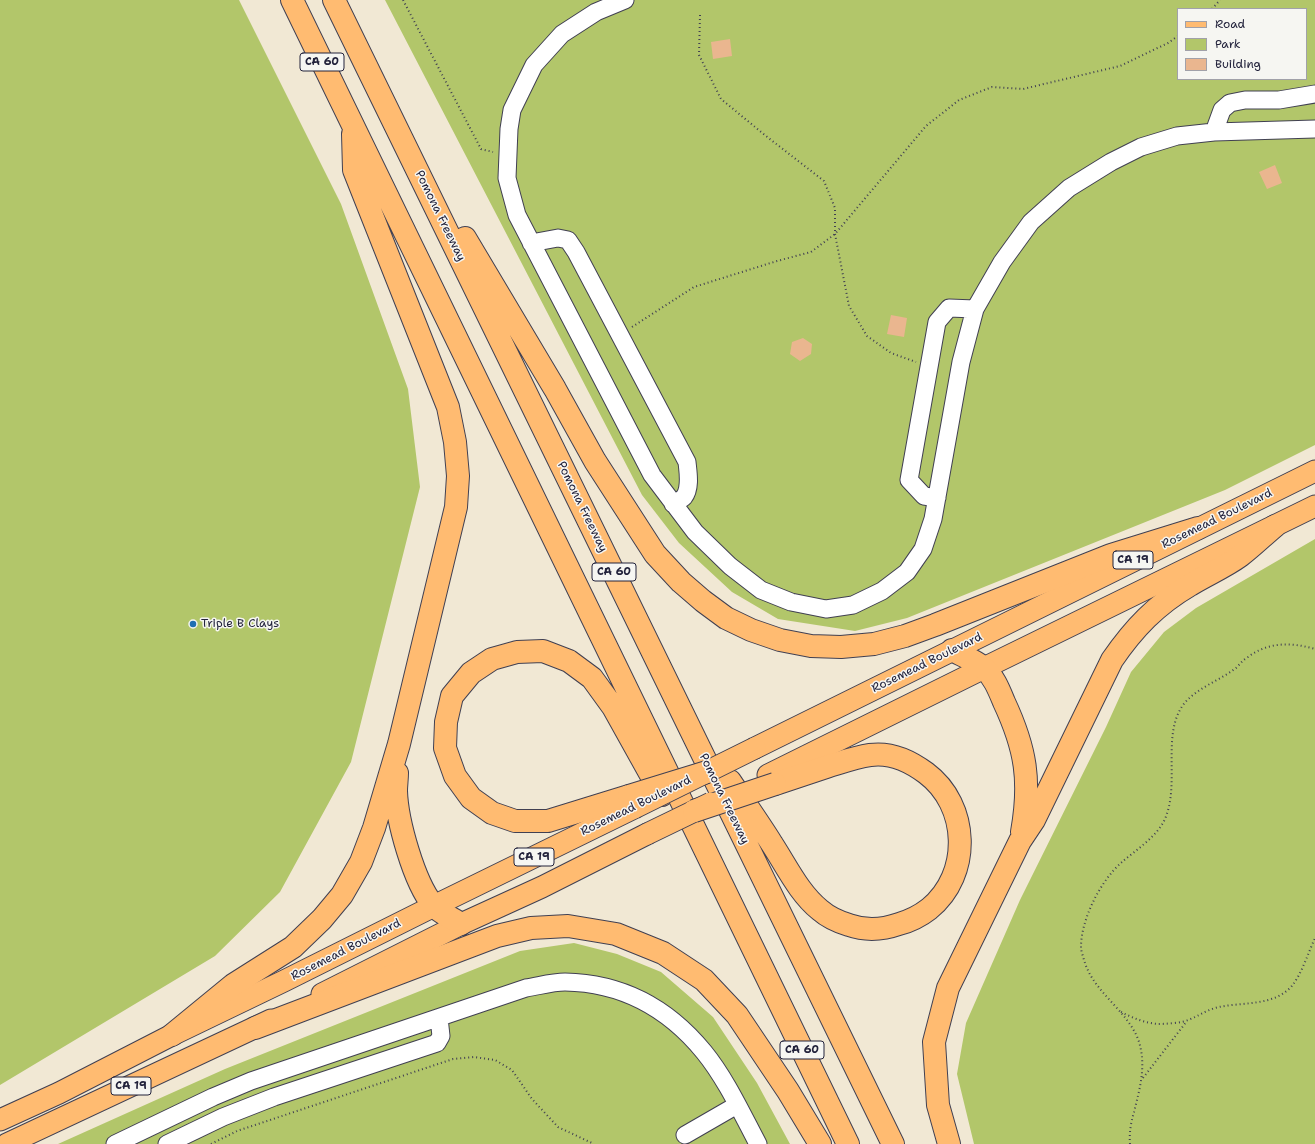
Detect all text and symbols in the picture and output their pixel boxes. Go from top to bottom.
legend [1177,8,1307,80]
text: Road [1215,16,1245,32]
text: Park [1215,36,1241,52]
road number: CA 60 [300,53,344,71]
text: Building [1215,56,1261,72]
street label: Pomona Freeway [412,168,468,264]
street label: Pomona Freeway [554,459,610,555]
street label: Rosemead Boulevard [1159,486,1275,552]
road number: CA 19 [1113,551,1153,569]
road number: CA 60 [592,563,636,581]
place label: Triple B Clays [201,617,279,631]
marker: Triple B Clays [188,619,198,629]
street label: Rosemead Boulevard [869,630,985,696]
street label: Pomona Freeway [696,751,752,847]
street label: Rosemead Boulevard [578,773,694,839]
road number: CA 19 [514,848,554,866]
street label: Rosemead Boulevard [289,916,403,984]
road number: CA 60 [780,1041,824,1059]
road number: CA 19 [111,1077,151,1095]

